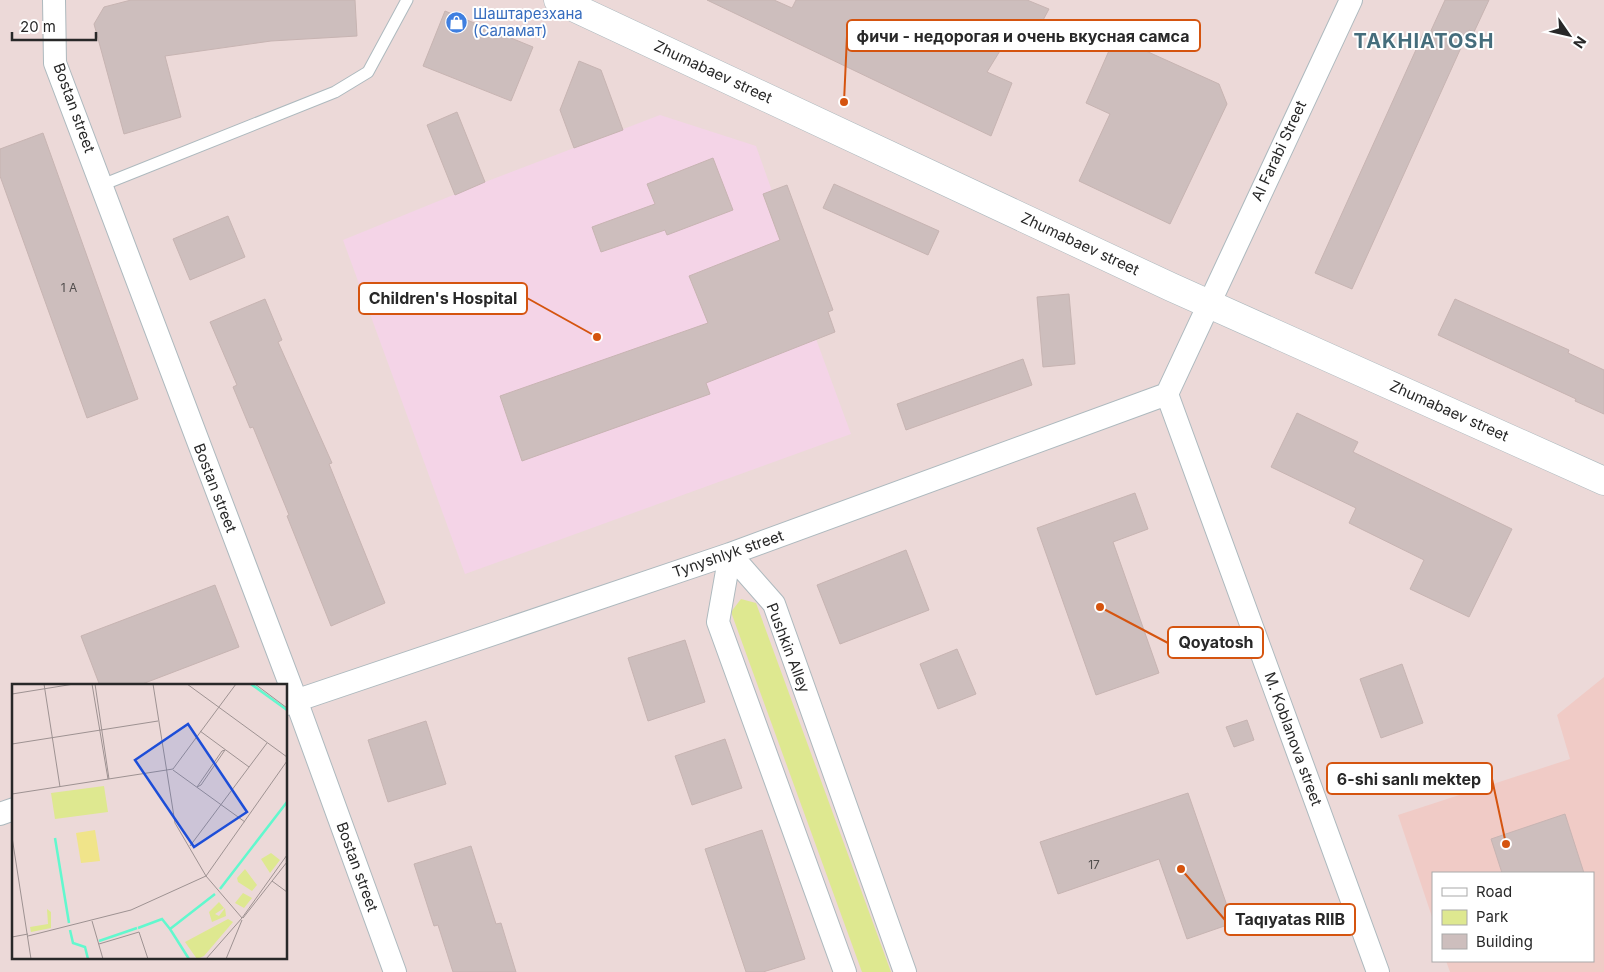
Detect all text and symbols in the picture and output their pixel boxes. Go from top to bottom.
place label: Шаштарезхана (Саламат) [473,4,583,40]
scale bar [12,10,96,42]
north arrow [1544,10,1594,60]
shop icon: Шаштарезхана (Саламат) [445,11,469,35]
text: 20 m [20,17,56,36]
callout: фичи - недорогая и очень вкусная самса [847,20,1200,51]
text: фичи - недорогая и очень вкусная самса [857,26,1189,46]
district label: TAKHIATOSH [1354,29,1494,53]
text: N [1570,33,1590,52]
street label: Zhumabaev street [651,36,775,107]
street label: Bostan street [49,60,99,155]
street label: Al Farabi Street [1247,98,1310,204]
street label: Zhumabaev street [1018,208,1142,279]
house number: 1 А [61,280,77,295]
callout: Children's Hospital [359,283,527,314]
text: Children's Hospital [369,288,517,308]
street label: Zhumabaev street [1387,376,1512,445]
street label: Bostan street [190,441,241,535]
street label: Tynyshlyk street [670,526,786,581]
street label: Pushkin Alley [763,600,815,696]
callout: Qoyatosh [1168,627,1263,658]
text: Qoyatosh [1178,632,1254,652]
street label: M. Koblanova street [1260,669,1327,808]
inset map [12,684,288,960]
callout: 6-shi sanlı mektep [1327,763,1492,794]
text: 6-shi sanlı mektep [1337,769,1481,789]
street label: Bostan street [332,819,382,914]
house number: 17 [1088,857,1100,872]
legend [1432,872,1594,962]
text: Road [1476,882,1512,901]
callout: Taqıyatas RIIB [1225,904,1355,935]
text: Park [1476,907,1509,926]
text: Taqıyatas RIIB [1235,909,1345,929]
text: Building [1476,932,1533,951]

